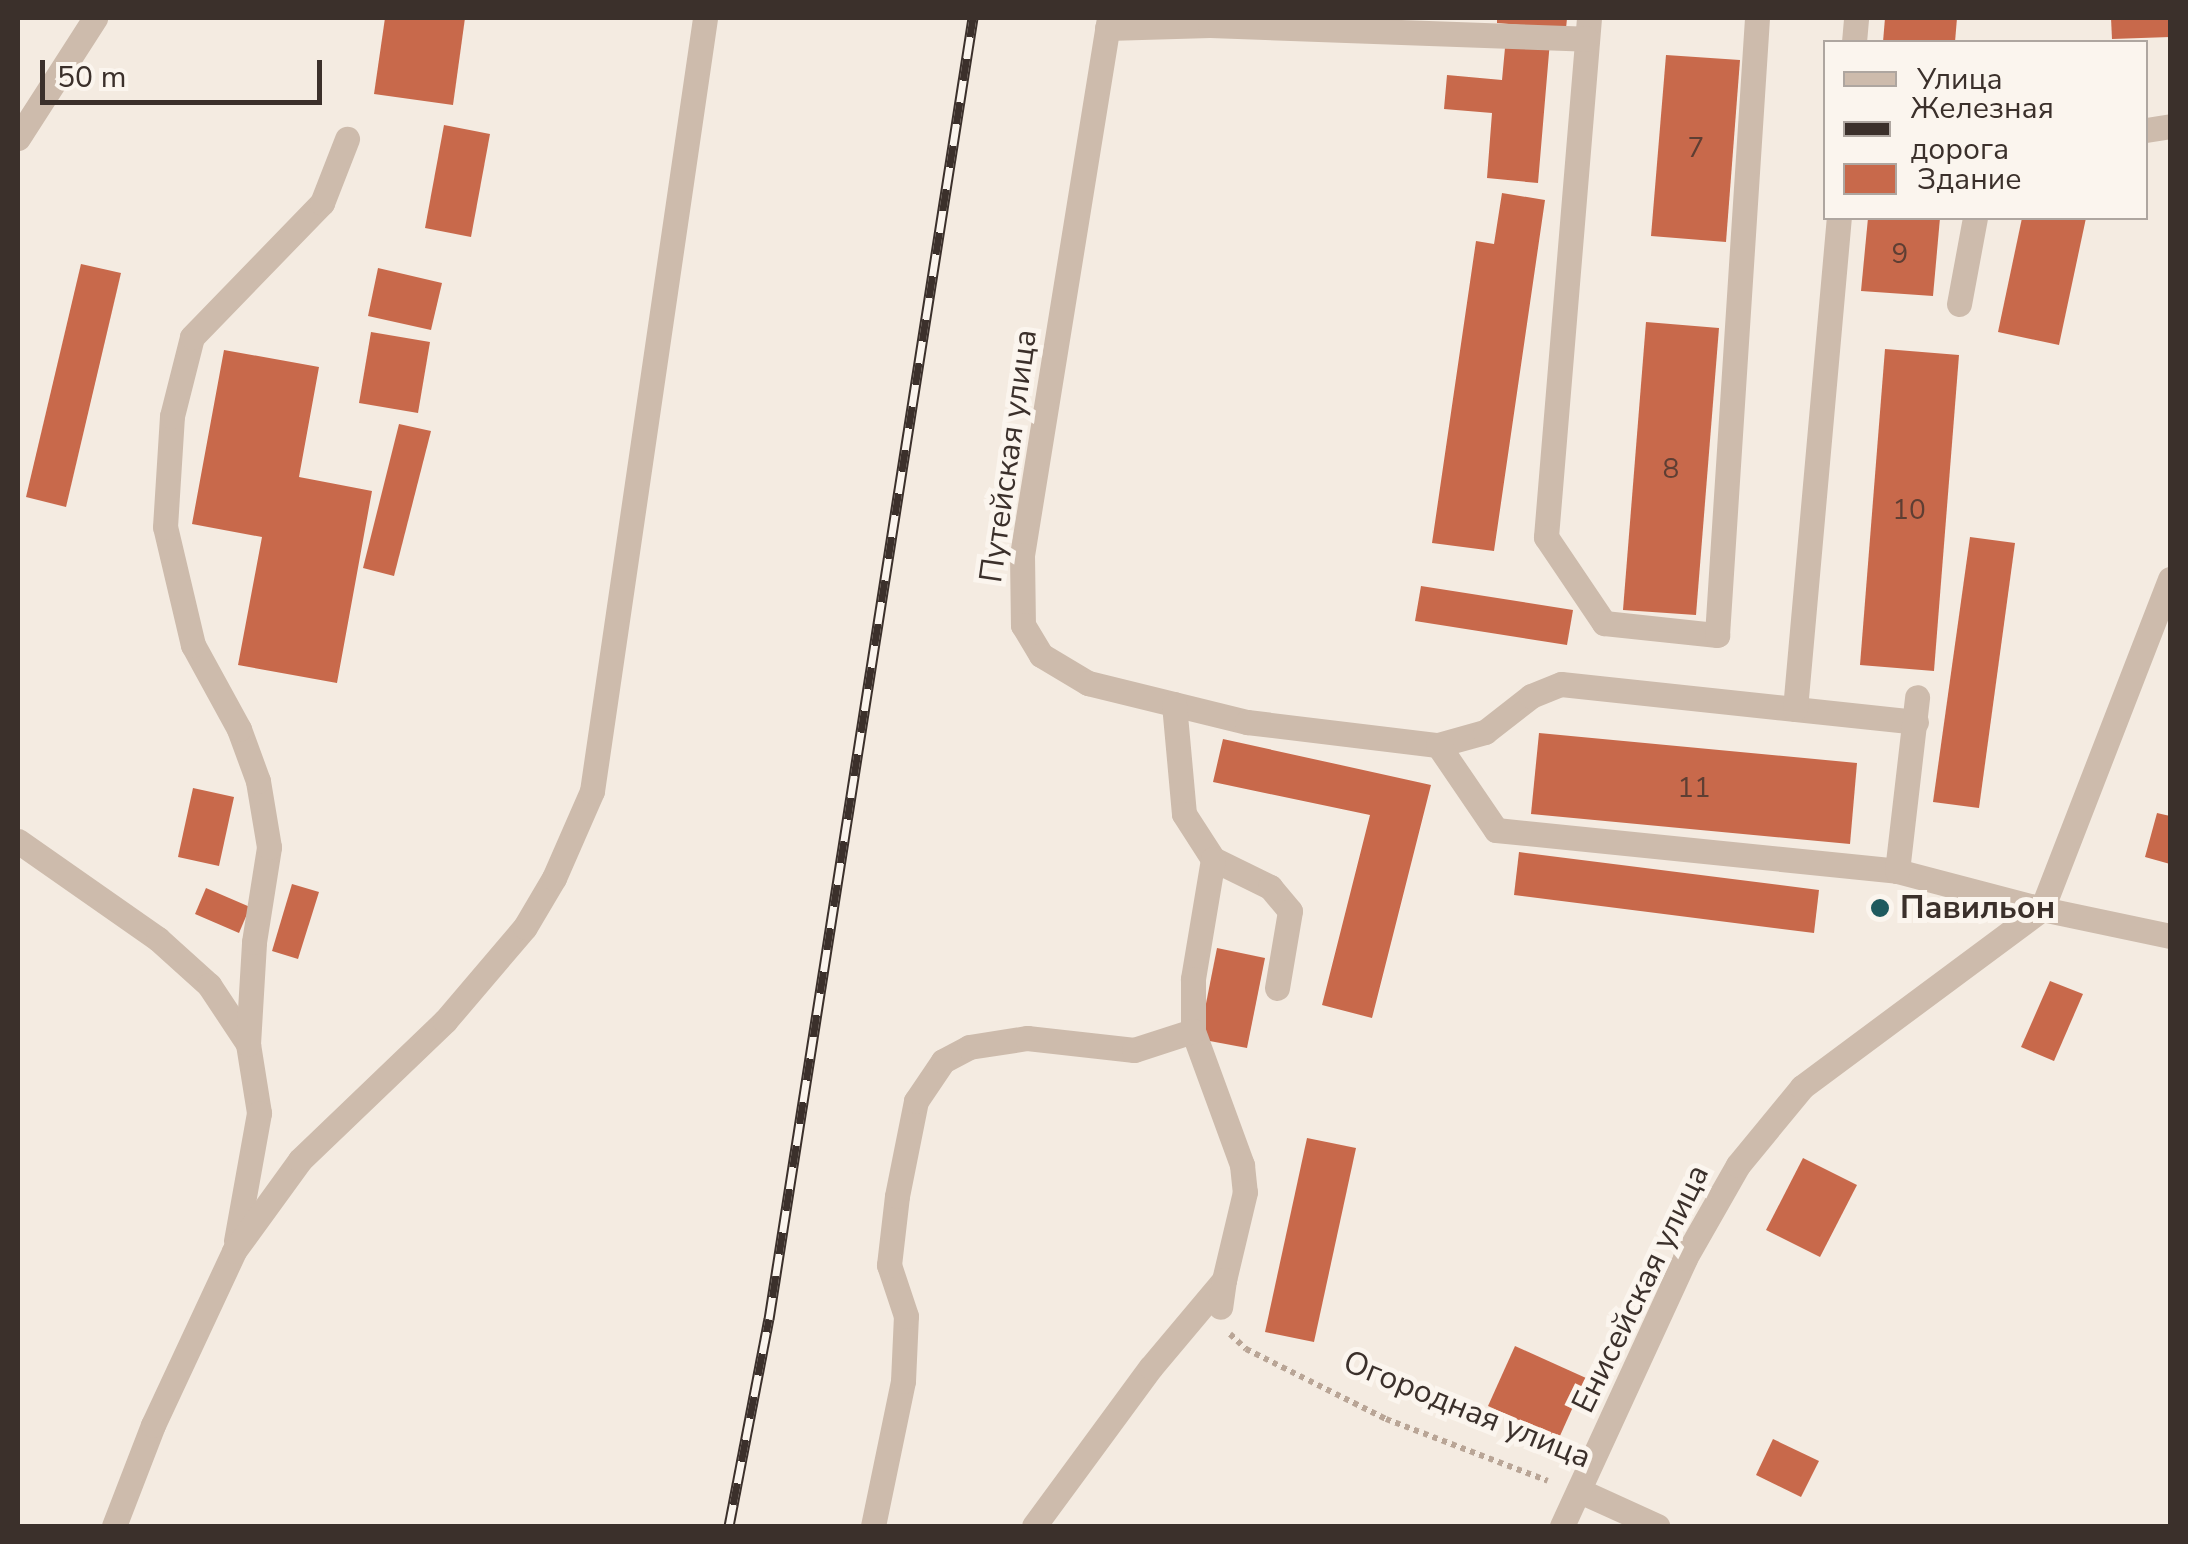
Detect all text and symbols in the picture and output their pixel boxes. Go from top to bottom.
scale bar [45,40,328,102]
legend [1823,40,2148,220]
text: 50 m [57,57,126,98]
text: Улица [1917,59,2003,100]
text: Железная дорога [1911,88,2054,170]
house number: 7 [1688,131,1704,165]
text: Здание [1917,159,2022,200]
house number: 9 [1892,237,1908,271]
street label: Путейская улица [972,327,1046,585]
house number: 8 [1663,452,1679,486]
house number: 10 [1892,493,1926,527]
house number: 11 [1677,771,1711,805]
place label: Павильон [1900,889,2055,927]
marker: Павильон [1869,897,1891,919]
street label: Енисейская улица [1564,1159,1718,1419]
street label: Огородная улица [1338,1343,1596,1477]

